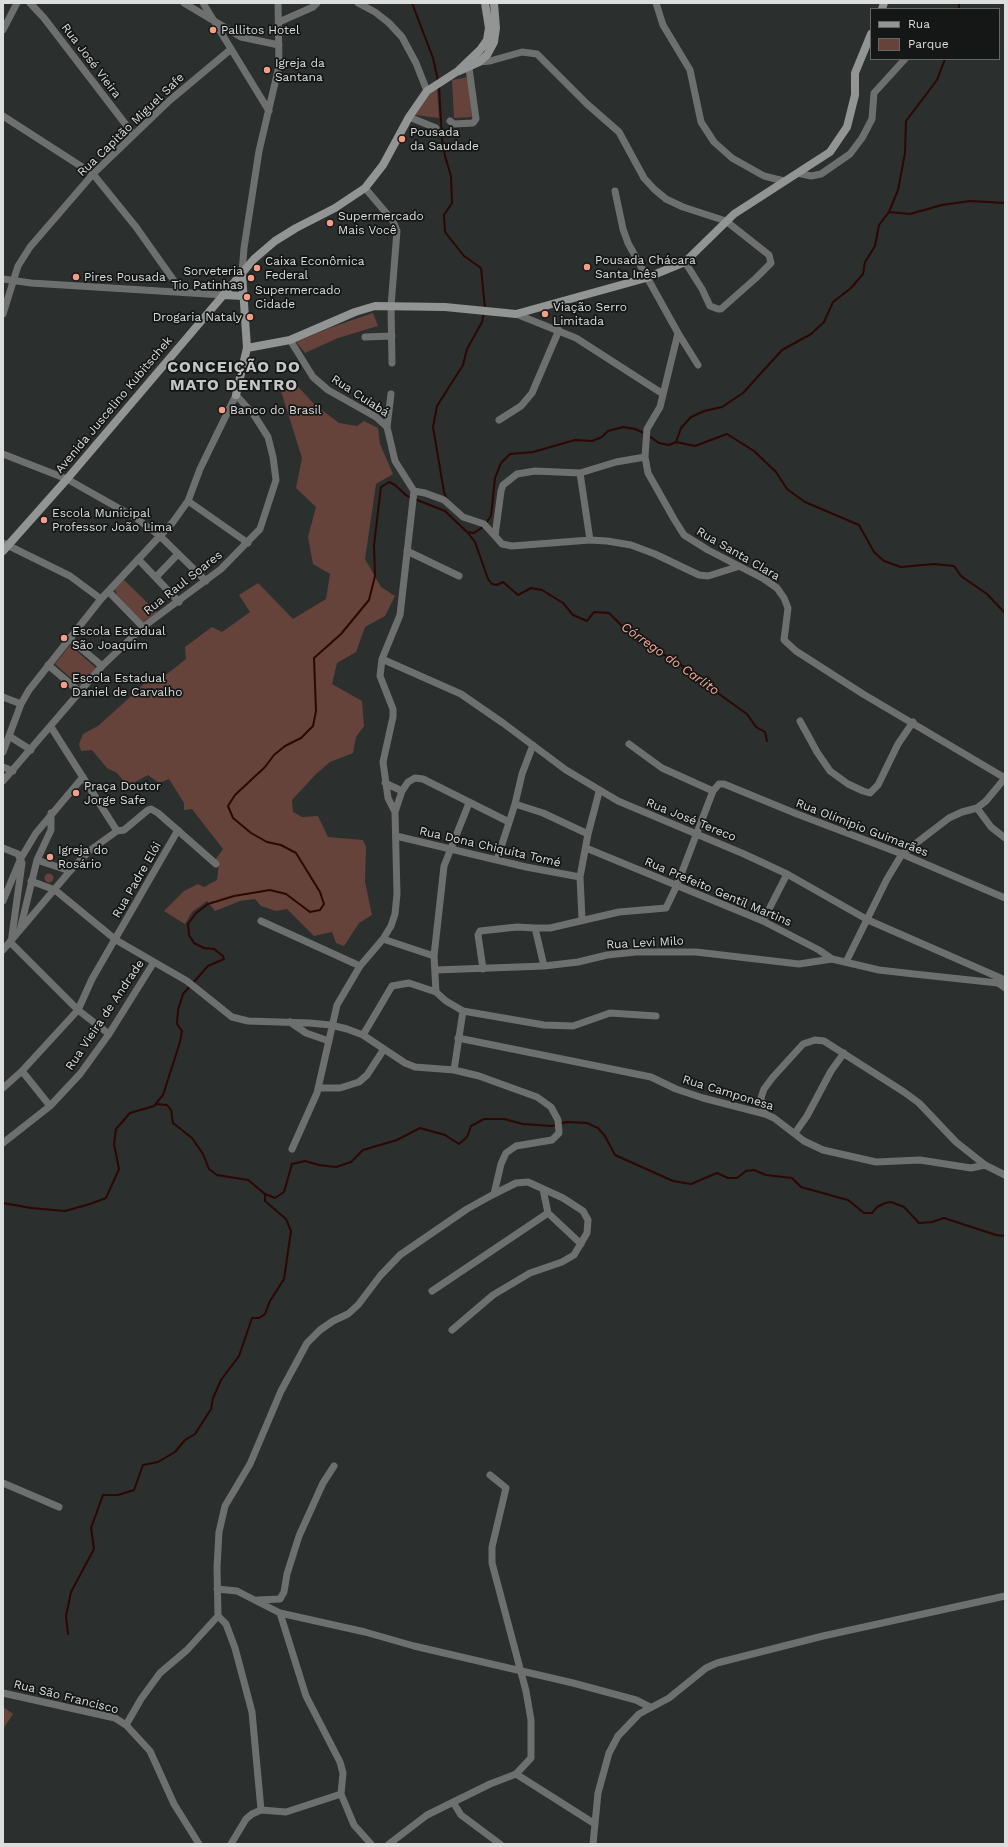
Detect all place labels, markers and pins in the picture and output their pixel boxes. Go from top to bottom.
place label: Pallitos Hotel [221,23,300,37]
marker: Pallitos Hotel [208,25,218,35]
place label: Igreja da Santana [275,56,325,84]
marker: Igreja da Santana [262,65,272,75]
place label: Pousada da Saudade [410,125,479,153]
marker: Pousada da Saudade [397,134,407,144]
place label: Supermercado Mais Você [338,209,424,237]
marker: Supermercado Mais Você [325,218,335,228]
place label: Pousada Chácara Santa Inês [595,253,696,281]
place label: Caixa Econômica Federal [265,254,364,282]
marker: Pousada Chácara Santa Inês [582,262,592,272]
marker: Caixa Econômica Federal [252,263,262,273]
place label: Sorveteria Tio Patinhas [171,264,243,292]
place label: Pires Pousada [84,270,166,284]
marker: Pires Pousada [71,272,81,282]
marker: Sorveteria Tio Patinhas [246,273,256,283]
place label: Supermercado Cidade [255,283,341,311]
marker: Supermercado Cidade [242,292,252,302]
place label: Viação Serro Limitada [553,300,627,328]
marker: Viação Serro Limitada [540,309,550,319]
place label: Drogaria Nataly [153,310,242,324]
marker: Drogaria Nataly [245,312,255,322]
place label: Banco do Brasil [230,403,321,417]
marker: Banco do Brasil [217,405,227,415]
place label: Escola Municipal Professor João Lima [52,506,172,534]
marker: Escola Municipal Professor João Lima [39,515,49,525]
place label: Escola Estadual São Joaquim [72,624,166,652]
marker: Escola Estadual São Joaquim [59,633,69,643]
place label: Escola Estadual Daniel de Carvalho [72,671,182,699]
marker: Escola Estadual Daniel de Carvalho [59,680,69,690]
place label: Praça Doutor Jorge Safe [84,779,161,807]
marker: Praça Doutor Jorge Safe [71,788,81,798]
place label: Igreja do Rosário [58,843,108,871]
marker: Igreja do Rosário [45,852,55,862]

